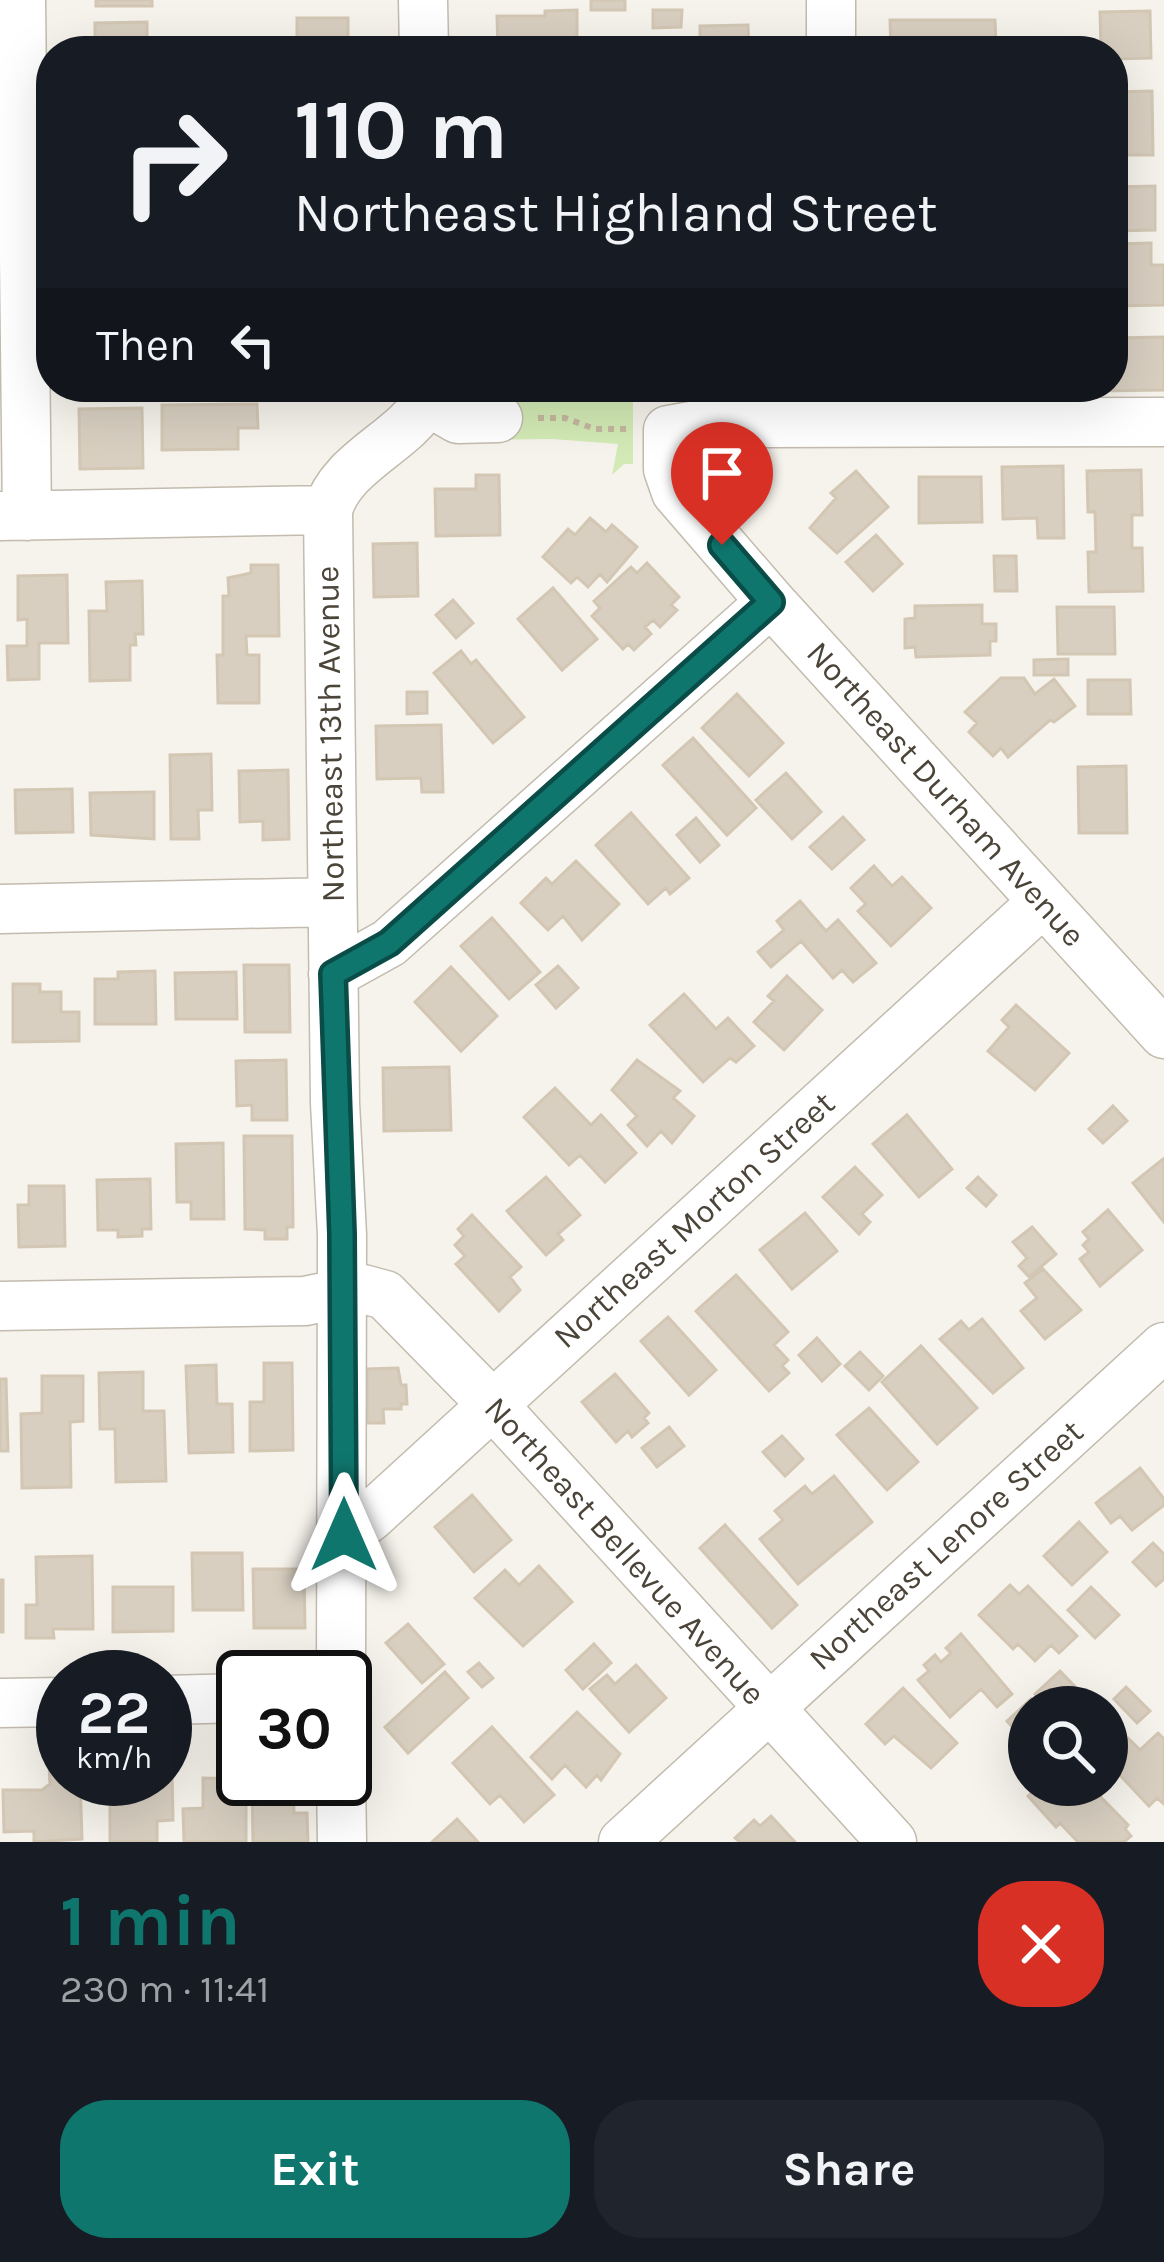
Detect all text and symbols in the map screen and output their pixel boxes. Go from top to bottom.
text: 110 m [294,81,508,179]
icon: right [96,84,252,240]
text: Northeast Highland Street [294,181,938,245]
icon: left [220,312,286,378]
text: Then [96,319,196,371]
pin [671,422,773,545]
icon: arrive [689,440,755,506]
street label: Northeast 13th Avenue [308,565,352,903]
street label: Northeast Durham Avenue [799,634,1093,954]
street label: Northeast Morton Street [546,1084,842,1356]
street label: Northeast Bellevue Avenue [477,1390,773,1712]
street label: Northeast Lenore Street [801,1412,1091,1678]
position arrow [281,1472,407,1598]
speed limit sign: 30 [216,1650,372,1806]
text: 22 [78,1678,150,1748]
map controls [1008,1686,1128,1806]
button: search [1008,1686,1128,1806]
text: km/h [76,1740,152,1776]
text: 1 min [60,1879,241,1963]
button: close [978,1881,1104,2007]
text: 230 m · 11:41 [60,1966,269,2012]
button: Exit [60,2100,570,2238]
button: Share [594,2100,1104,2238]

